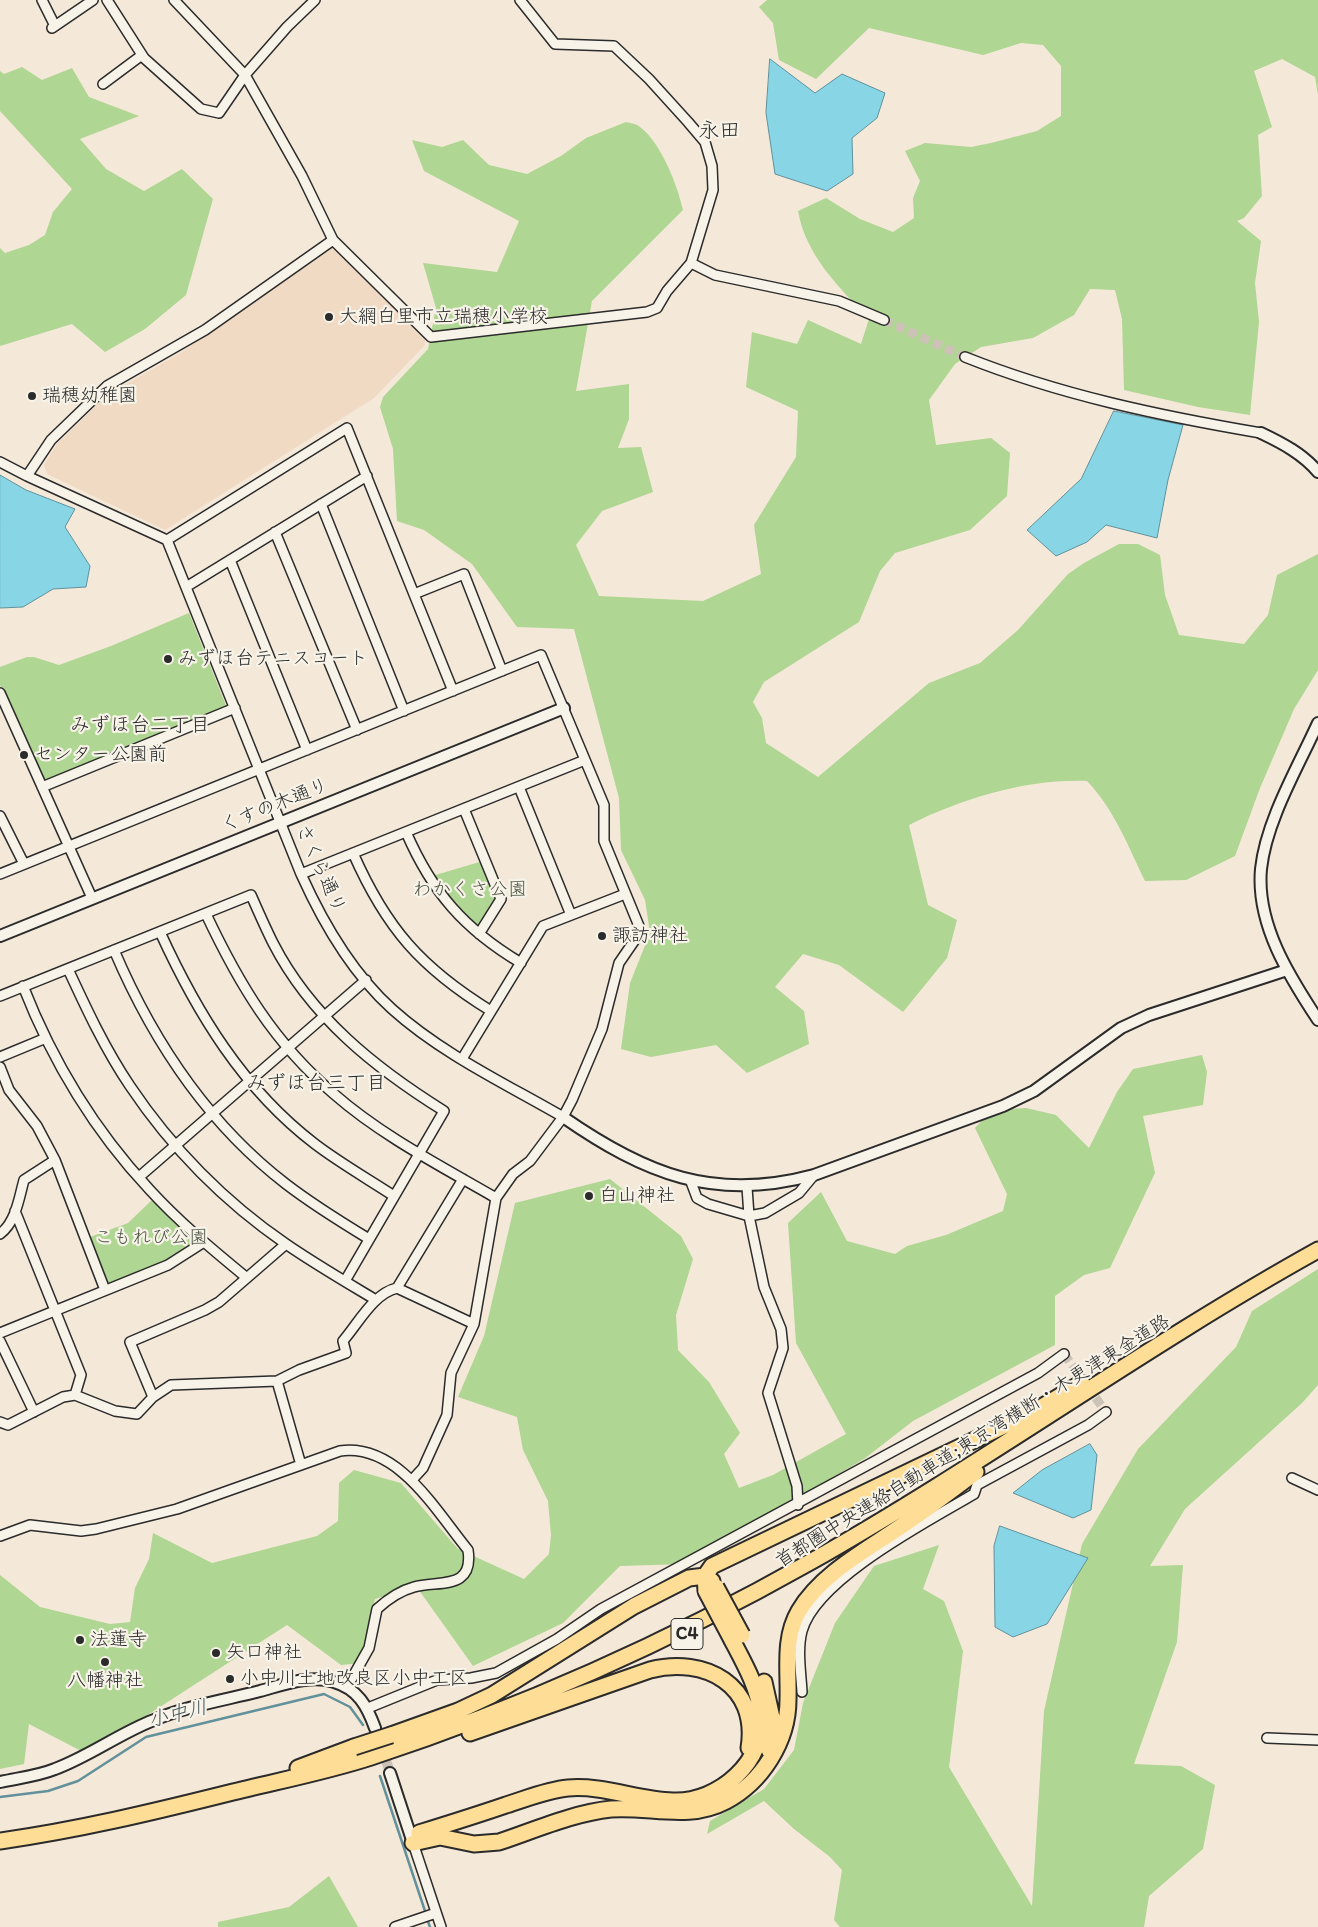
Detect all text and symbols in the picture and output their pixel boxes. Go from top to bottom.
district label: 永田 [698,119,740,145]
place label: 大網白里市立瑞穂小学校 [339,306,548,328]
marker: 大網白里市立瑞穂小学校 [323,311,335,323]
place label: 瑞穂幼稚園 [42,385,137,407]
marker: 瑞穂幼稚園 [26,390,38,402]
place label: みずほ台テニスコート [178,648,368,670]
marker: みずほ台テニスコート [162,653,174,665]
district label: みずほ台二丁目 [70,714,210,738]
place label: センター公園前 [34,744,167,766]
marker: センター公園前 [18,749,30,761]
street label: くすの木通り [218,774,332,838]
street label: さくら通り [290,821,350,917]
park label: わかくさ公園 [413,879,527,901]
place label: 諏訪神社 [612,925,688,947]
marker: 諏訪神社 [596,930,608,942]
district label: みずほ台三丁目 [246,1072,386,1096]
place label: 白山神社 [599,1185,675,1207]
marker: 白山神社 [583,1190,595,1202]
park label: こもれび公園 [94,1227,208,1249]
street label: 首都圏中央連絡自動車道;東京湾横断・木更津東金道路 [772,1310,1174,1574]
road number: C4 [671,1618,703,1650]
place label: 法蓮寺 [90,1629,147,1651]
marker: 法蓮寺 [74,1634,86,1646]
place label: 矢口神社 [226,1642,302,1664]
marker: 矢口神社 [210,1647,222,1659]
marker: 八幡神社 [99,1656,111,1668]
place label: 小中川土地改良区小中工区 [240,1668,468,1690]
place label: 八幡神社 [67,1670,143,1692]
marker: 小中川土地改良区小中工区 [224,1673,236,1685]
water label: 小中川 [146,1696,210,1734]

